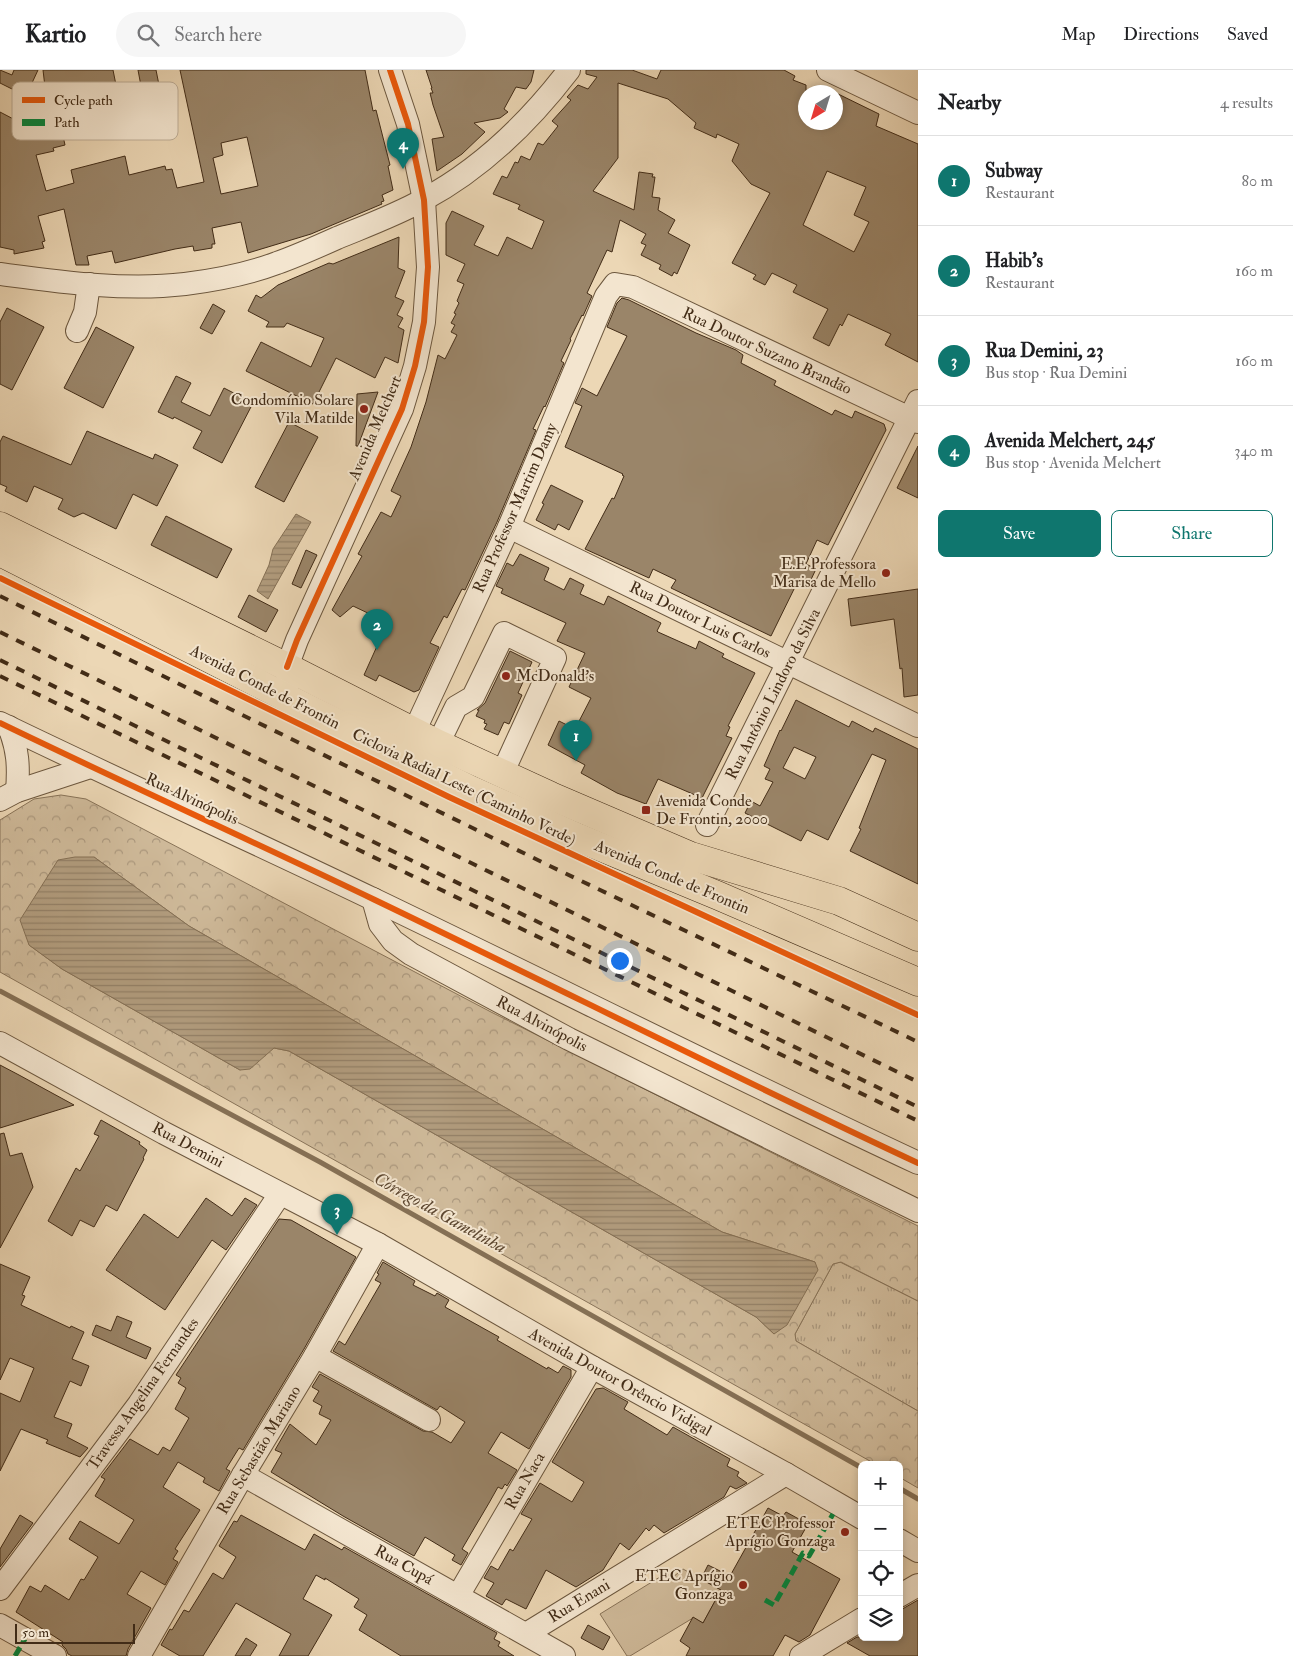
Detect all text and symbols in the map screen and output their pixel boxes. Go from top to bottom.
search box [116,12,466,57]
text: Kartio [25,19,86,50]
icon: search [134,21,162,49]
text: Search here [174,23,262,47]
text: Map [1062,23,1095,46]
text: Directions [1123,23,1199,46]
text: Saved [1227,23,1268,46]
legend [12,82,178,140]
north arrow [798,85,843,130]
text: Nearby [938,89,1001,116]
text: Cycle path [54,92,114,110]
text: 4 results [1220,93,1273,113]
text: Path [54,114,80,131]
pin: 4 [387,128,419,169]
text: Subway [985,159,1042,183]
text: 1 [951,171,957,191]
text: 80 m [1242,171,1273,191]
text: Restaurant [985,183,1054,203]
text: Habib's [985,249,1043,273]
text: 2 [950,261,958,281]
text: 160 m [1235,261,1273,281]
text: Restaurant [985,273,1054,293]
street label: Rua Doutor Suzano Brandão [679,303,855,399]
text: Rua Demini, 23 [985,339,1104,363]
text: 3 [951,351,957,371]
text: 160 m [1235,351,1273,371]
text: Bus stop · Rua Demini [985,363,1127,383]
street label: Avenida Melchert [344,373,406,484]
place label: Condomínio Solare Vila Matilde [231,390,354,428]
marker: Condomínio Solare Vila Matilde [358,403,370,415]
street label: Rua Professor Martim Damy [468,419,562,596]
text: Avenida Melchert, 245 [985,429,1155,453]
text: 4 [950,441,958,461]
text: 340 m [1234,441,1273,461]
text: Bus stop · Avenida Melchert [985,453,1161,473]
button: Save [938,510,1101,557]
button: Share [1111,510,1273,557]
place label: E.E Professora Marisa de Mello [773,554,876,592]
marker: E.E Professora Marisa de Mello [880,567,892,579]
street label: Rua Doutor Luis Carlos [626,577,774,663]
street label: Rua Antônio Lindoro da Silva [721,605,825,783]
pin: 2 [361,609,393,650]
street label: Avenida Conde de Frontin [186,640,344,734]
place label: McDonald's [516,666,594,686]
marker: McDonald's [500,670,512,682]
pin: 1 [560,720,592,761]
street label: Ciclovia Radial Leste (Caminho Verde) [349,724,579,850]
street label: Rua Alvinópolis [142,769,242,830]
place label: Avenida Conde De Frontin, 2000 [655,791,768,829]
marker: Avenida Conde De Frontin, 2000 [640,804,652,816]
street label: Avenida Conde de Frontin [591,835,752,919]
your location [607,948,633,974]
street label: Rua Alvinópolis [493,992,591,1057]
street label: Rua Demini [149,1118,227,1172]
water label: Córrego da Gamelinha [370,1167,510,1259]
pin: 3 [321,1194,353,1235]
street label: Travessa Angelina Fernandes [83,1314,203,1474]
street label: Avenida Doutor Orêncio Vidigal [524,1323,715,1441]
street label: Rua Sebastião Mariano [213,1382,306,1518]
street label: Rua Naca [501,1448,550,1513]
map controls [858,1461,903,1641]
button: + [858,1461,903,1506]
button: − [858,1506,903,1551]
place label: ETEC Professor Aprígio Gonzaga [724,1513,835,1552]
marker: ETEC Professor Aprígio Gonzaga [839,1526,851,1538]
street label: Rua Cupá [371,1541,437,1590]
button: locate [858,1551,903,1596]
place label: ETEC Aprígio Gonzaga [635,1566,733,1604]
street label: Rua Enani [545,1575,613,1627]
marker: ETEC Aprígio Gonzaga [737,1579,749,1591]
button: layers [858,1596,903,1641]
scale bar [15,1621,135,1644]
text: 50 m [22,1624,49,1641]

